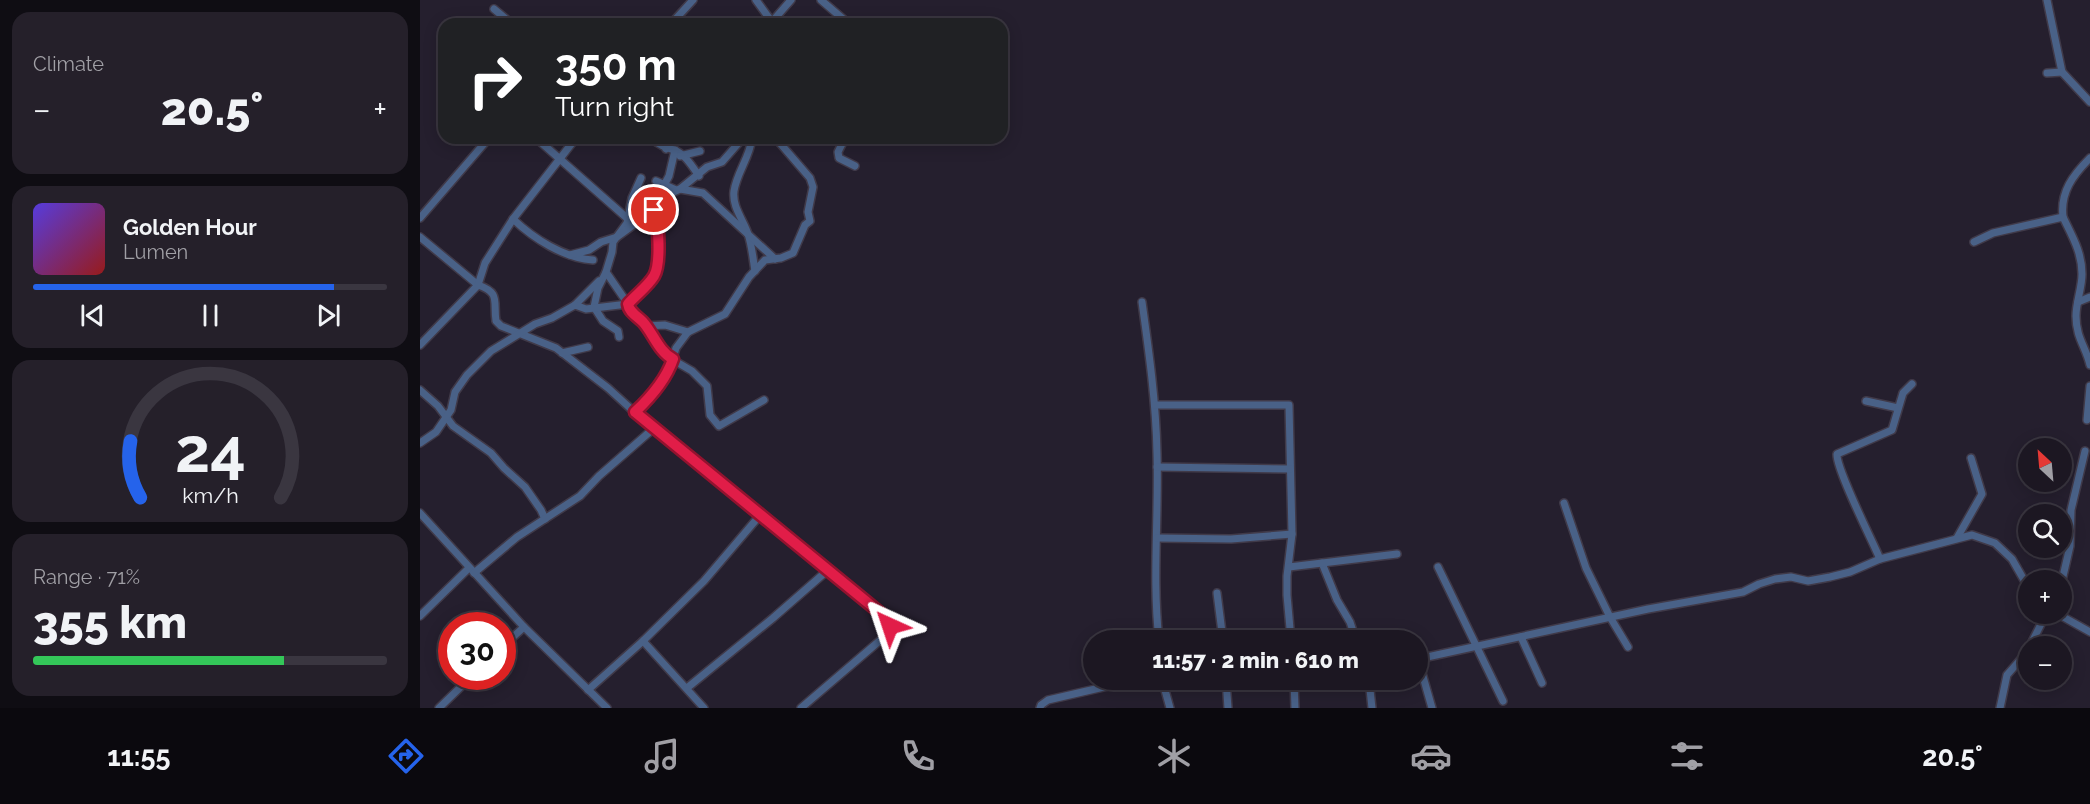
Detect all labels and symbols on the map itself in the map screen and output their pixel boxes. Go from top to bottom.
pin [628,184,679,235]
north arrow [2018,438,2072,492]
position arrow [858,594,922,658]
speed limit sign: 30 [438,612,516,690]

